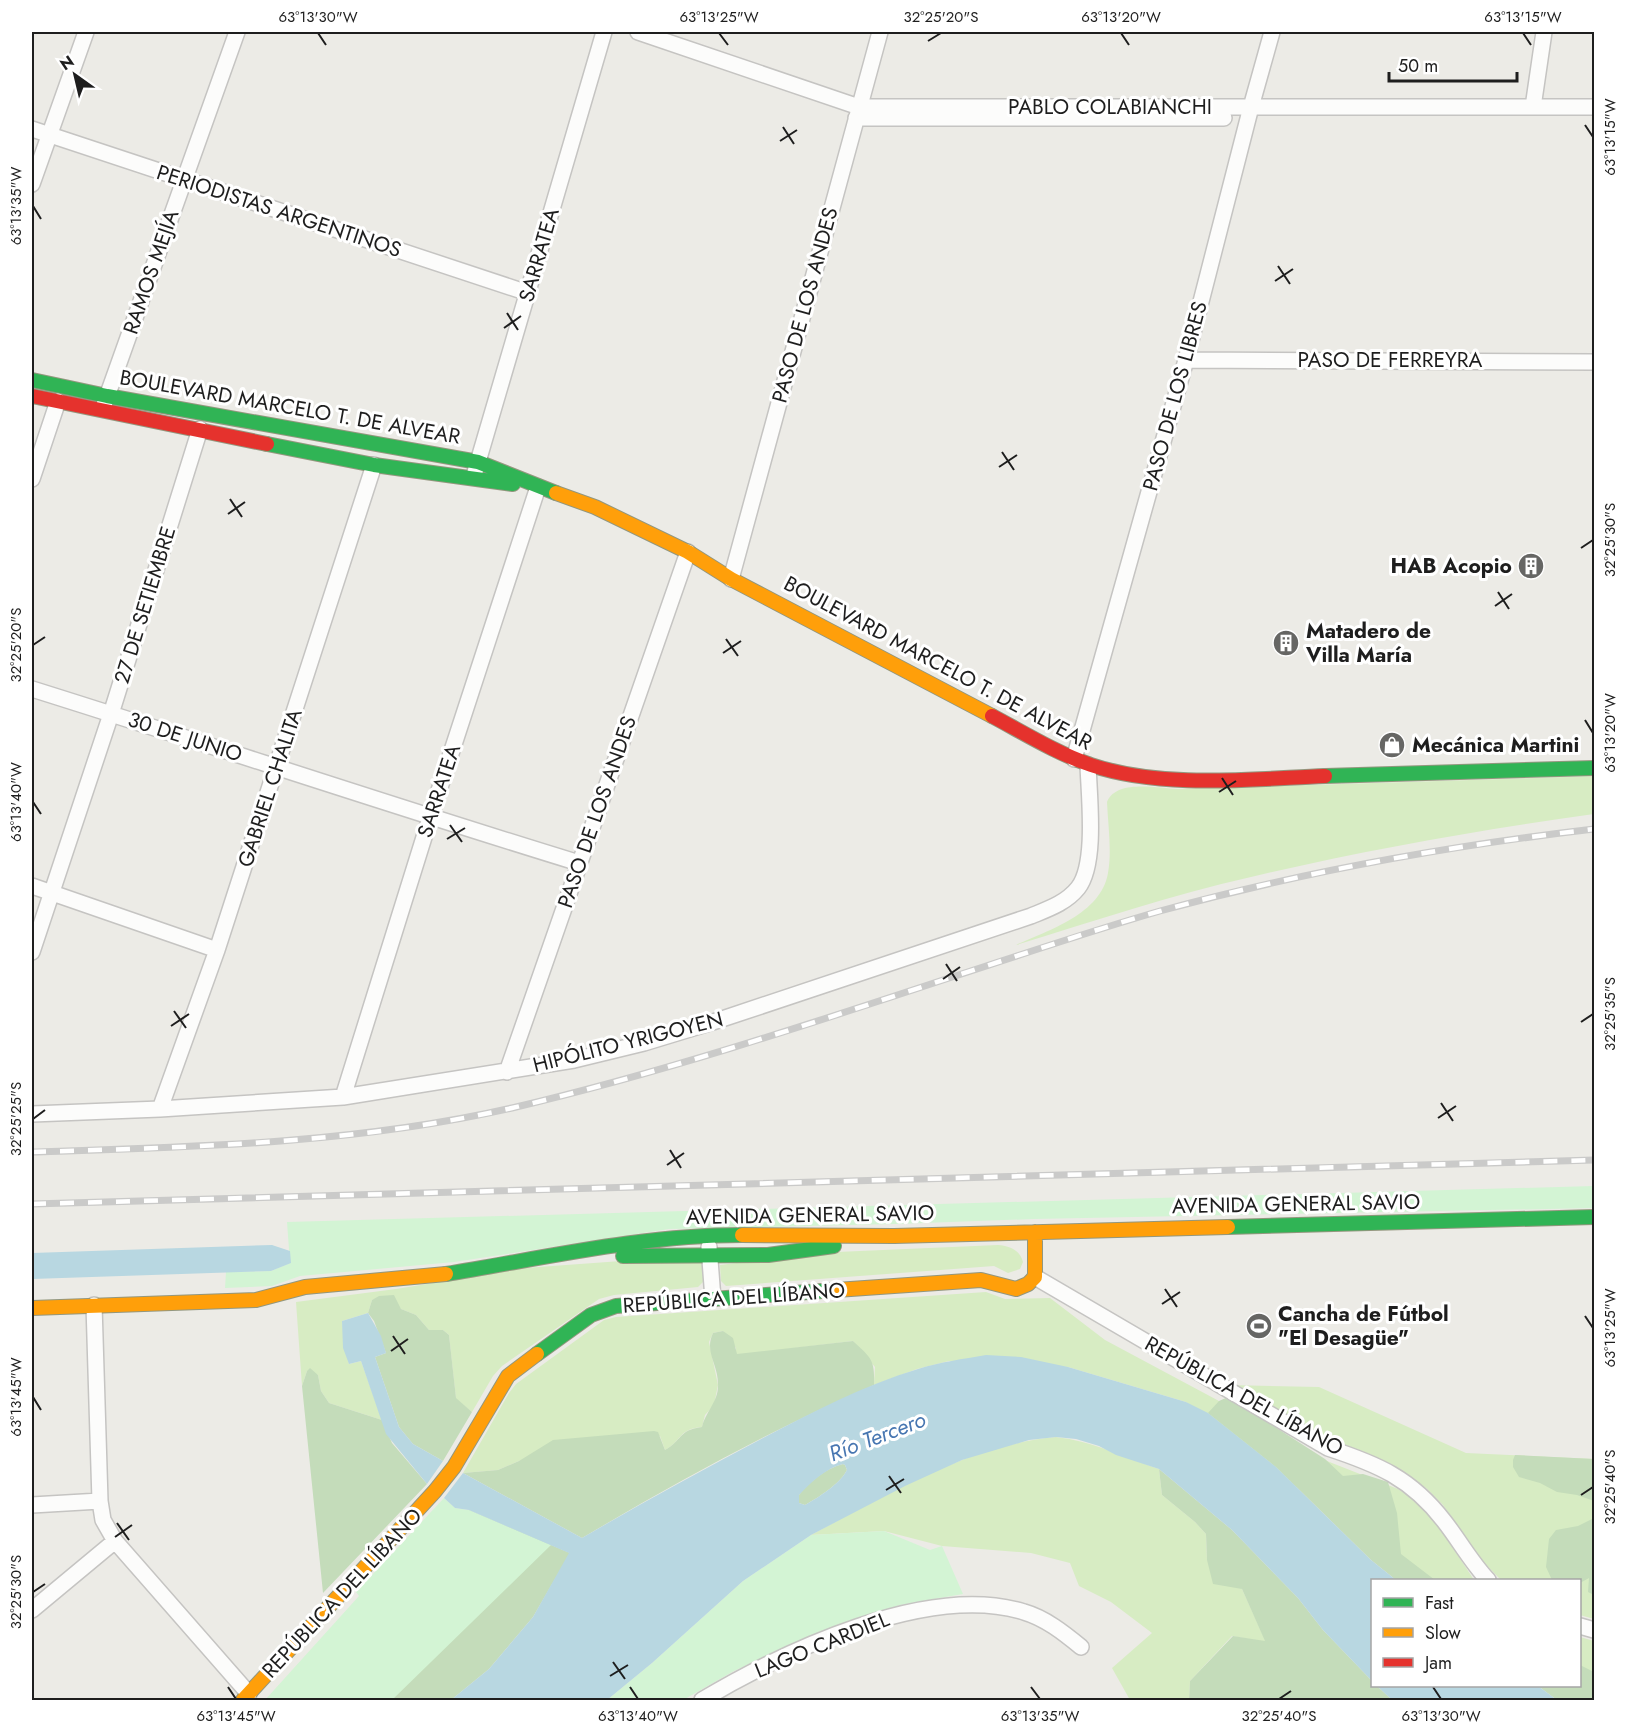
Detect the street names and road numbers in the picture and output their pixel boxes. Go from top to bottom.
street label: PABLO COLABIANCHI [1008,92,1212,122]
street label: PERIODISTAS ARGENTINOS [153,157,405,265]
street label: SARRATEA [511,204,567,305]
street label: PASO DE LOS ANDES [764,204,846,406]
street label: RAMOS MEJÍA [116,206,186,338]
street label: PASO DE LOS LIBRES [1135,298,1215,494]
street label: PASO DE FERREYRA [1298,345,1483,375]
street label: BOULEVARD MARCELO T. DE ALVEAR [117,362,463,452]
street label: 27 DE SETIEMBRE [107,523,183,687]
street label: BOULEVARD MARCELO T. DE ALVEAR [779,569,1098,757]
street label: 30 DE JUNIO [124,704,246,770]
street label: GABRIEL CHALITA [230,705,310,871]
street label: PASO DE LOS ANDES [550,712,644,912]
street label: SARRATEA [410,740,468,842]
street label: HIPÓLITO YRIGOYEN [530,1004,726,1080]
street label: AVENIDA GENERAL SAVIO [1172,1187,1420,1221]
street label: AVENIDA GENERAL SAVIO [686,1198,934,1232]
street label: REPÚBLICA DEL LÍBANO [622,1275,846,1321]
street label: REPÚBLICA DEL LÍBANO [1139,1329,1349,1463]
street label: REPÚBLICA DEL LÍBANO [255,1501,429,1685]
street label: LAGO CARDIEL [750,1604,894,1686]

